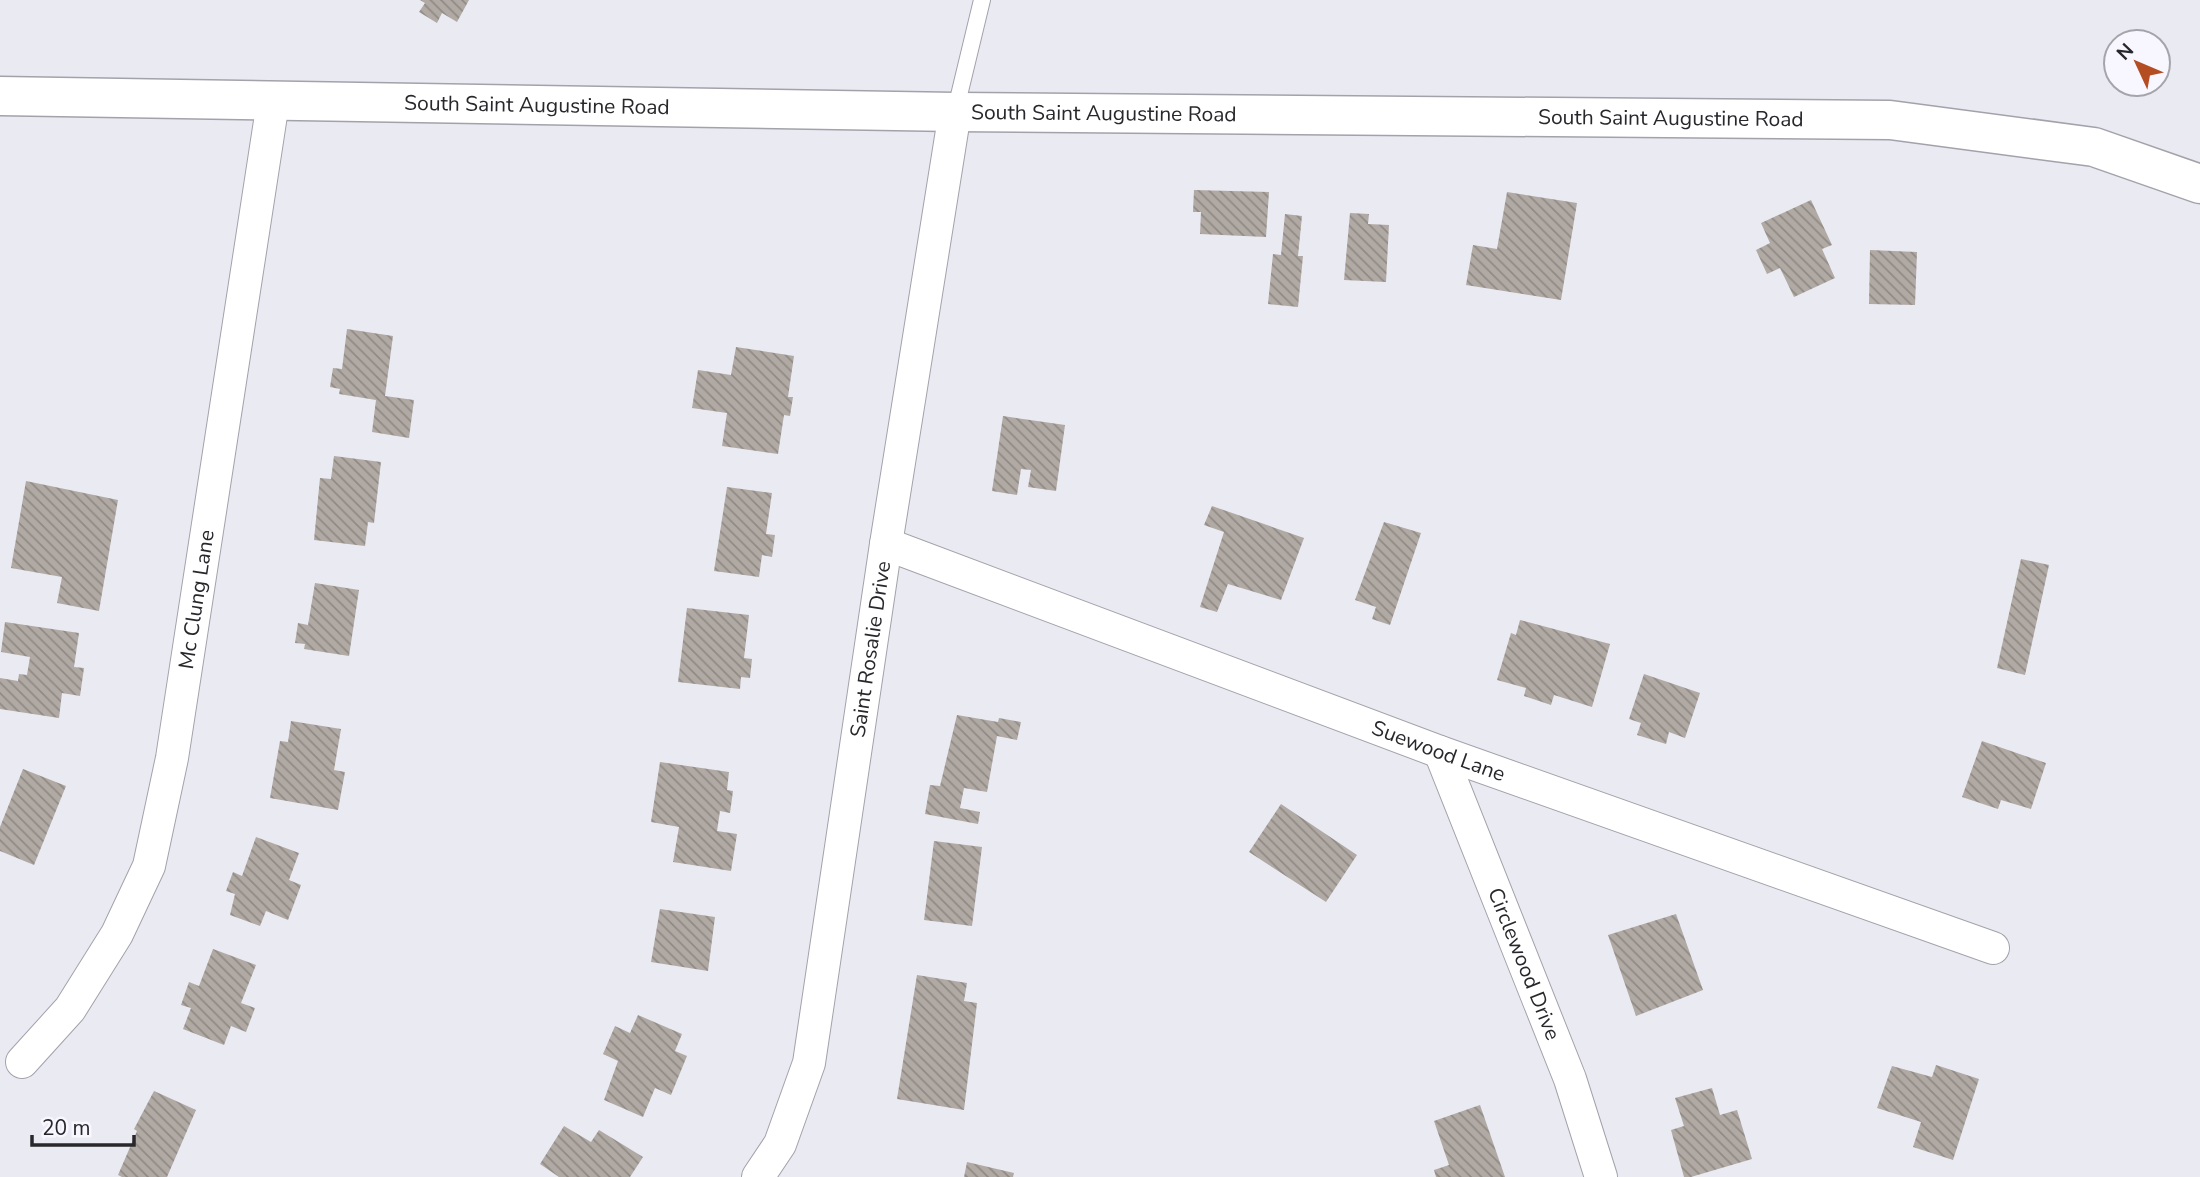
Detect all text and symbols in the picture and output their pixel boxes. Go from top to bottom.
north arrow [2102,28,2172,98]
text: N [2111,38,2140,66]
street label: South Saint Augustine Road [404,89,670,121]
street label: South Saint Augustine Road [971,98,1237,128]
street label: South Saint Augustine Road [1538,103,1804,133]
street label: Mc Clung Lane [172,528,221,671]
street label: Saint Rosalie Drive [843,559,897,739]
street label: Suewood Lane [1368,714,1509,788]
street label: Circlewood Drive [1481,884,1567,1044]
scale bar [32,1104,133,1148]
text: 20 m [42,1114,91,1142]

